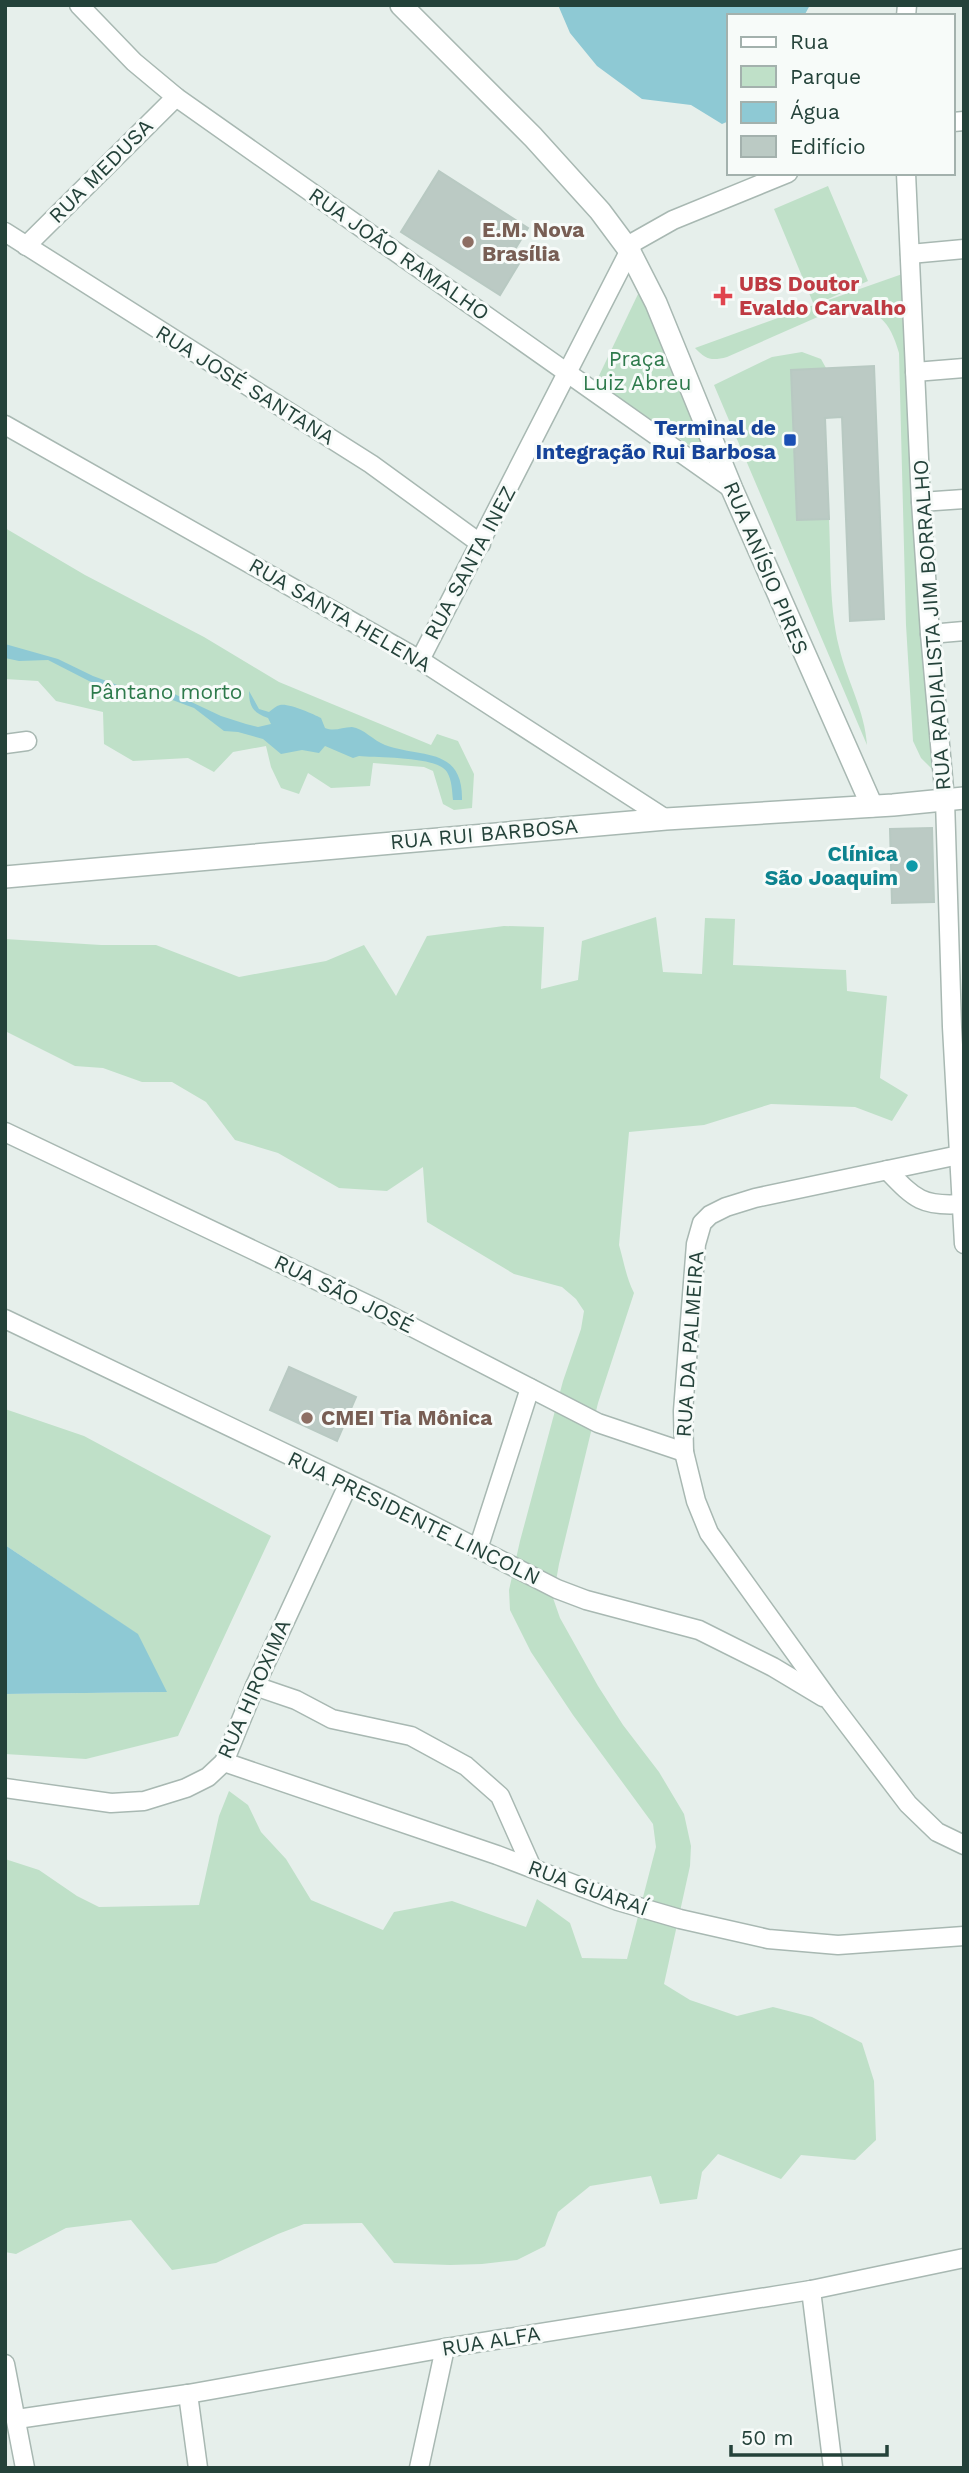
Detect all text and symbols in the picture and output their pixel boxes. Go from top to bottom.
legend [727,14,955,175]
text: Rua [790,29,829,54]
text: Parque [790,64,861,89]
text: Água [790,99,840,124]
street label: RUA MEDUSA [43,113,158,228]
text: Edifício [790,134,866,159]
street label: RUA JOÃO RAMALHO [304,182,494,325]
place label: E.M. Nova Brasília [482,217,585,266]
marker: E.M. Nova Brasília [460,234,476,250]
place label: UBS Doutor Evaldo Carvalho [739,271,906,320]
marker: UBS Doutor Evaldo Carvalho [713,286,733,306]
street label: RUA JOSÉ SANTANA [151,319,339,450]
park label: Praça Luiz Abreu [583,346,691,395]
place label: Terminal de Integração Rui Barbosa [536,415,777,464]
marker: Terminal de Integração Rui Barbosa [782,432,798,448]
street label: RUA RADIALISTA JIM BORRALHO [907,459,956,791]
street label: RUA ANÍSIO PIRES [719,478,814,658]
street label: RUA SANTA INEZ [419,482,521,644]
street label: RUA SANTA HELENA [245,552,436,677]
park label: Pântano morto [90,679,242,704]
street label: RUA RUI BARBOSA [389,813,579,854]
place label: Clínica São Joaquim [765,841,899,890]
marker: Clínica São Joaquim [904,858,920,874]
street label: RUA SÃO JOSÉ [270,1249,418,1338]
street label: RUA DA PALMEIRA [671,1250,709,1438]
place label: CMEI Tia Mônica [321,1405,493,1430]
marker: CMEI Tia Mônica [299,1410,315,1426]
street label: RUA PRESIDENTE LINCOLN [284,1445,545,1590]
street label: RUA HIROXIMA [212,1615,295,1762]
street label: RUA GUARAÍ [525,1854,652,1921]
street label: RUA ALFA [440,2320,542,2361]
scale bar [731,2414,887,2458]
text: 50 m [741,2425,793,2450]

